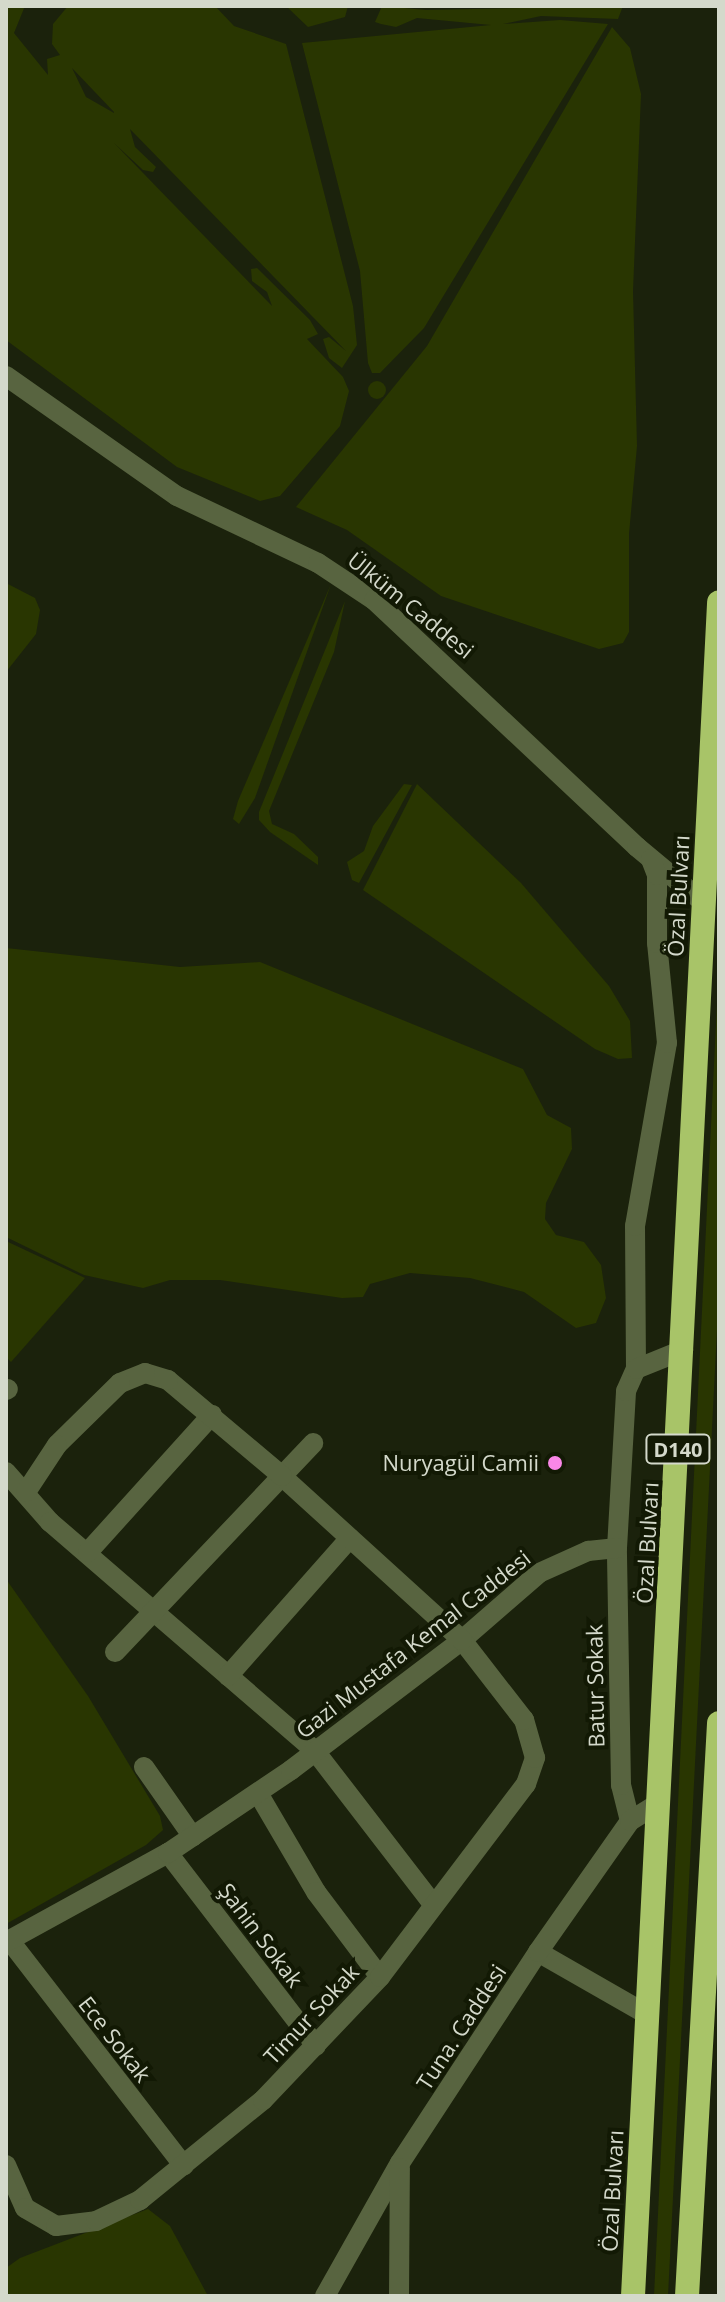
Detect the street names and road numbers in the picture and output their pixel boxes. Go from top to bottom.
street label: Ülküm Caddesi [343,546,479,664]
street label: Özal Bulvarı [662,834,694,958]
road number: D140 [644,1433,712,1465]
street label: Özal Bulvarı [631,1481,663,1605]
street label: Gazi Mustafa Kemal Caddesi [291,1544,535,1744]
street label: Batur Sokak [581,1624,609,1748]
street label: Şahin Sokak [213,1878,309,1992]
street label: Timur Sokak [258,1959,364,2069]
street label: Tuna. Caddesi [411,1959,511,2095]
street label: Ece Sokak [73,1991,157,2087]
street label: Özal Bulvarı [596,2129,628,2253]

